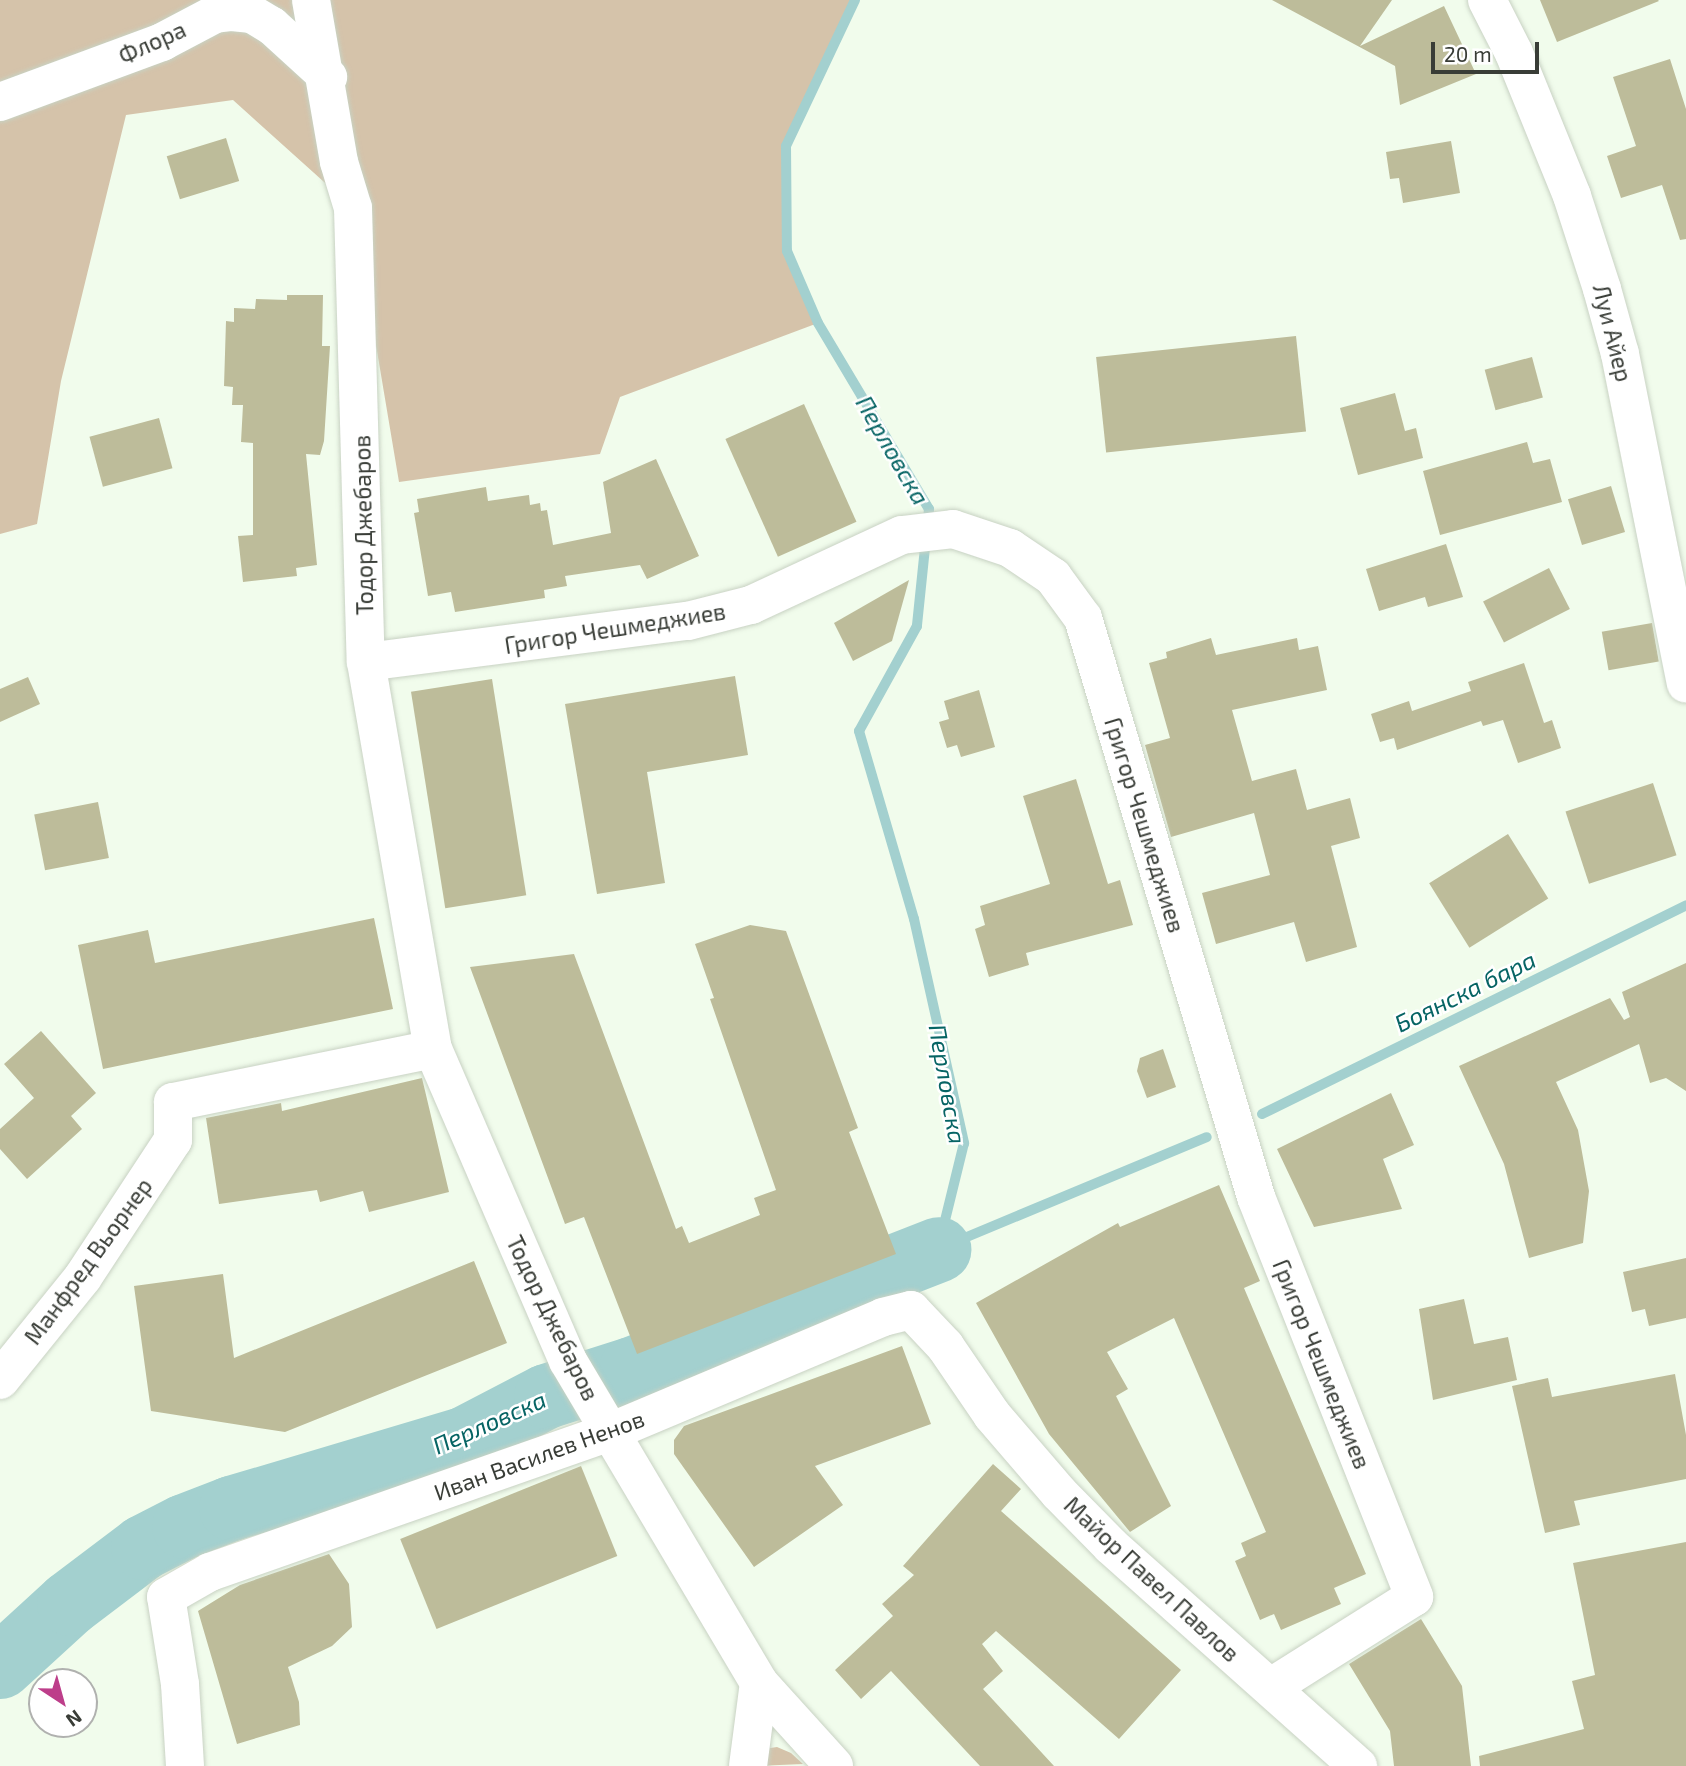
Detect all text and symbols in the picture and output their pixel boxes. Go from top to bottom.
street label: Флора [114,15,190,69]
scale bar [1434,28,1542,72]
text: 20 m [1444,41,1492,66]
street label: Луи Айер [1588,281,1638,385]
water label: Перловска [850,390,936,510]
street label: Тодор Джебаров [348,435,378,615]
street label: Григор Чешмеджиев [502,597,728,659]
street label: Григор Чешмеджиев [1099,714,1191,936]
water label: Боянска бара [1390,944,1540,1038]
water label: Перловска [923,1022,973,1146]
street label: Манфред Вьорнер [18,1172,158,1350]
street label: Тодор Джебаров [501,1231,605,1405]
street label: Григор Чешмеджиев [1267,1255,1377,1473]
water label: Перловска [428,1384,550,1460]
street label: Иван Василев Ненов [430,1404,648,1506]
street label: Майор Павел Павлов [1059,1491,1245,1667]
north arrow [28,1668,98,1738]
text: N [62,1705,87,1732]

